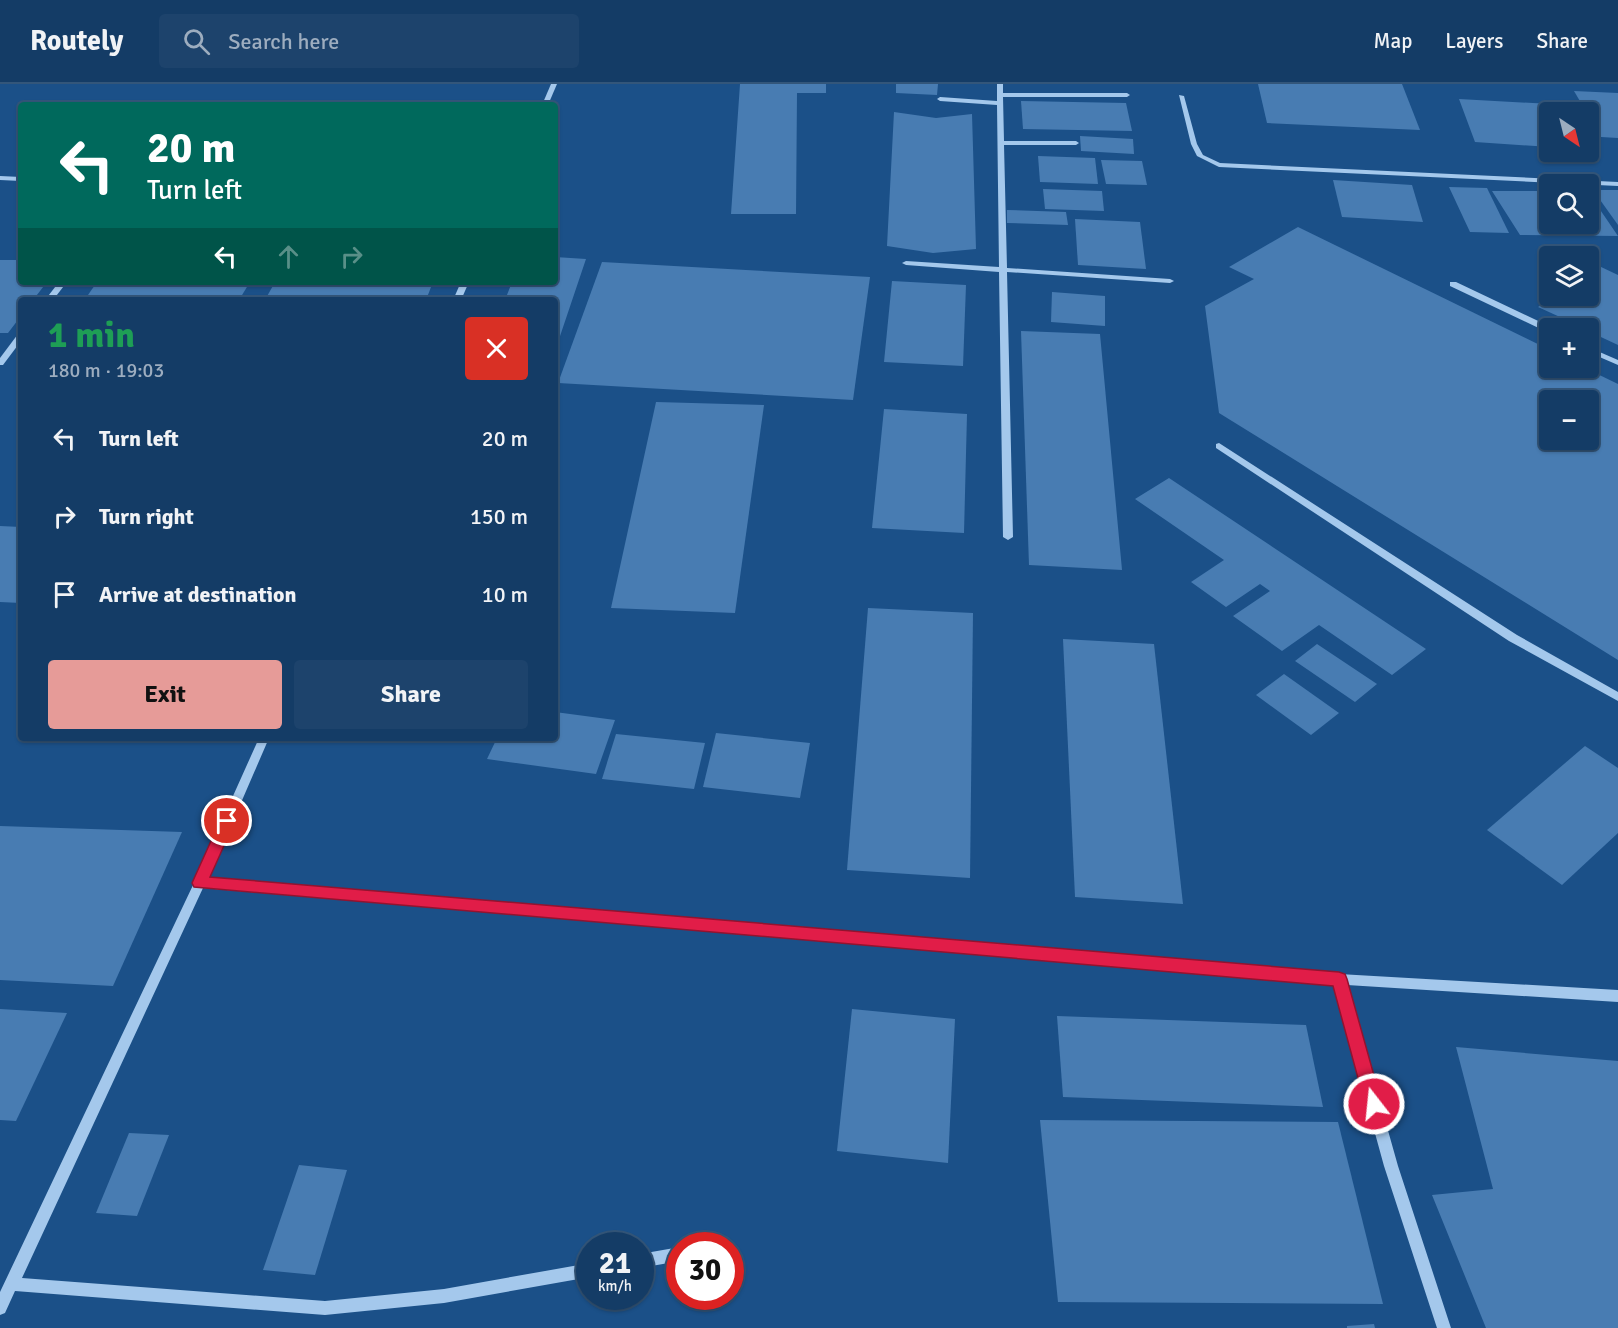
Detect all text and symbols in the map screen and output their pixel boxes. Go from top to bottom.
search box [159,14,579,68]
text: Routely [30,24,123,58]
icon: search [180,25,213,58]
text: Search here [228,28,339,55]
text: Map [1374,28,1412,54]
text: Layers [1445,28,1503,54]
text: Share [1536,28,1588,54]
north arrow [1539,102,1599,162]
map controls [1539,102,1599,450]
text: 20 m [147,123,236,174]
icon: left [48,126,126,204]
text: Turn left [147,174,242,207]
button: search [1539,174,1599,234]
icon: left [209,240,242,273]
icon: ahead [272,240,305,273]
icon: right [335,240,368,273]
button: layers [1539,246,1599,306]
text: 1 min [48,313,135,358]
button: close [465,317,528,380]
button: + [1539,318,1599,378]
text: 180 m · 19:03 [48,358,164,383]
button: − [1539,390,1599,450]
icon: left [48,422,81,455]
text: Turn left [99,425,179,452]
text: 20 m [482,425,528,452]
icon: right [48,500,81,533]
text: Turn right [99,503,194,530]
text: 150 m [470,503,528,530]
icon: arrive [48,578,81,611]
text: Arrive at destination [99,581,296,608]
text: 10 m [482,581,528,608]
button: Exit [48,660,282,729]
button: Share [294,660,528,729]
pin [201,795,252,846]
icon: arrive [210,804,243,837]
position arrow [1342,1072,1406,1136]
speed limit sign: 30 [666,1232,744,1310]
text: 21 [599,1245,631,1282]
text: km/h [598,1277,632,1295]

